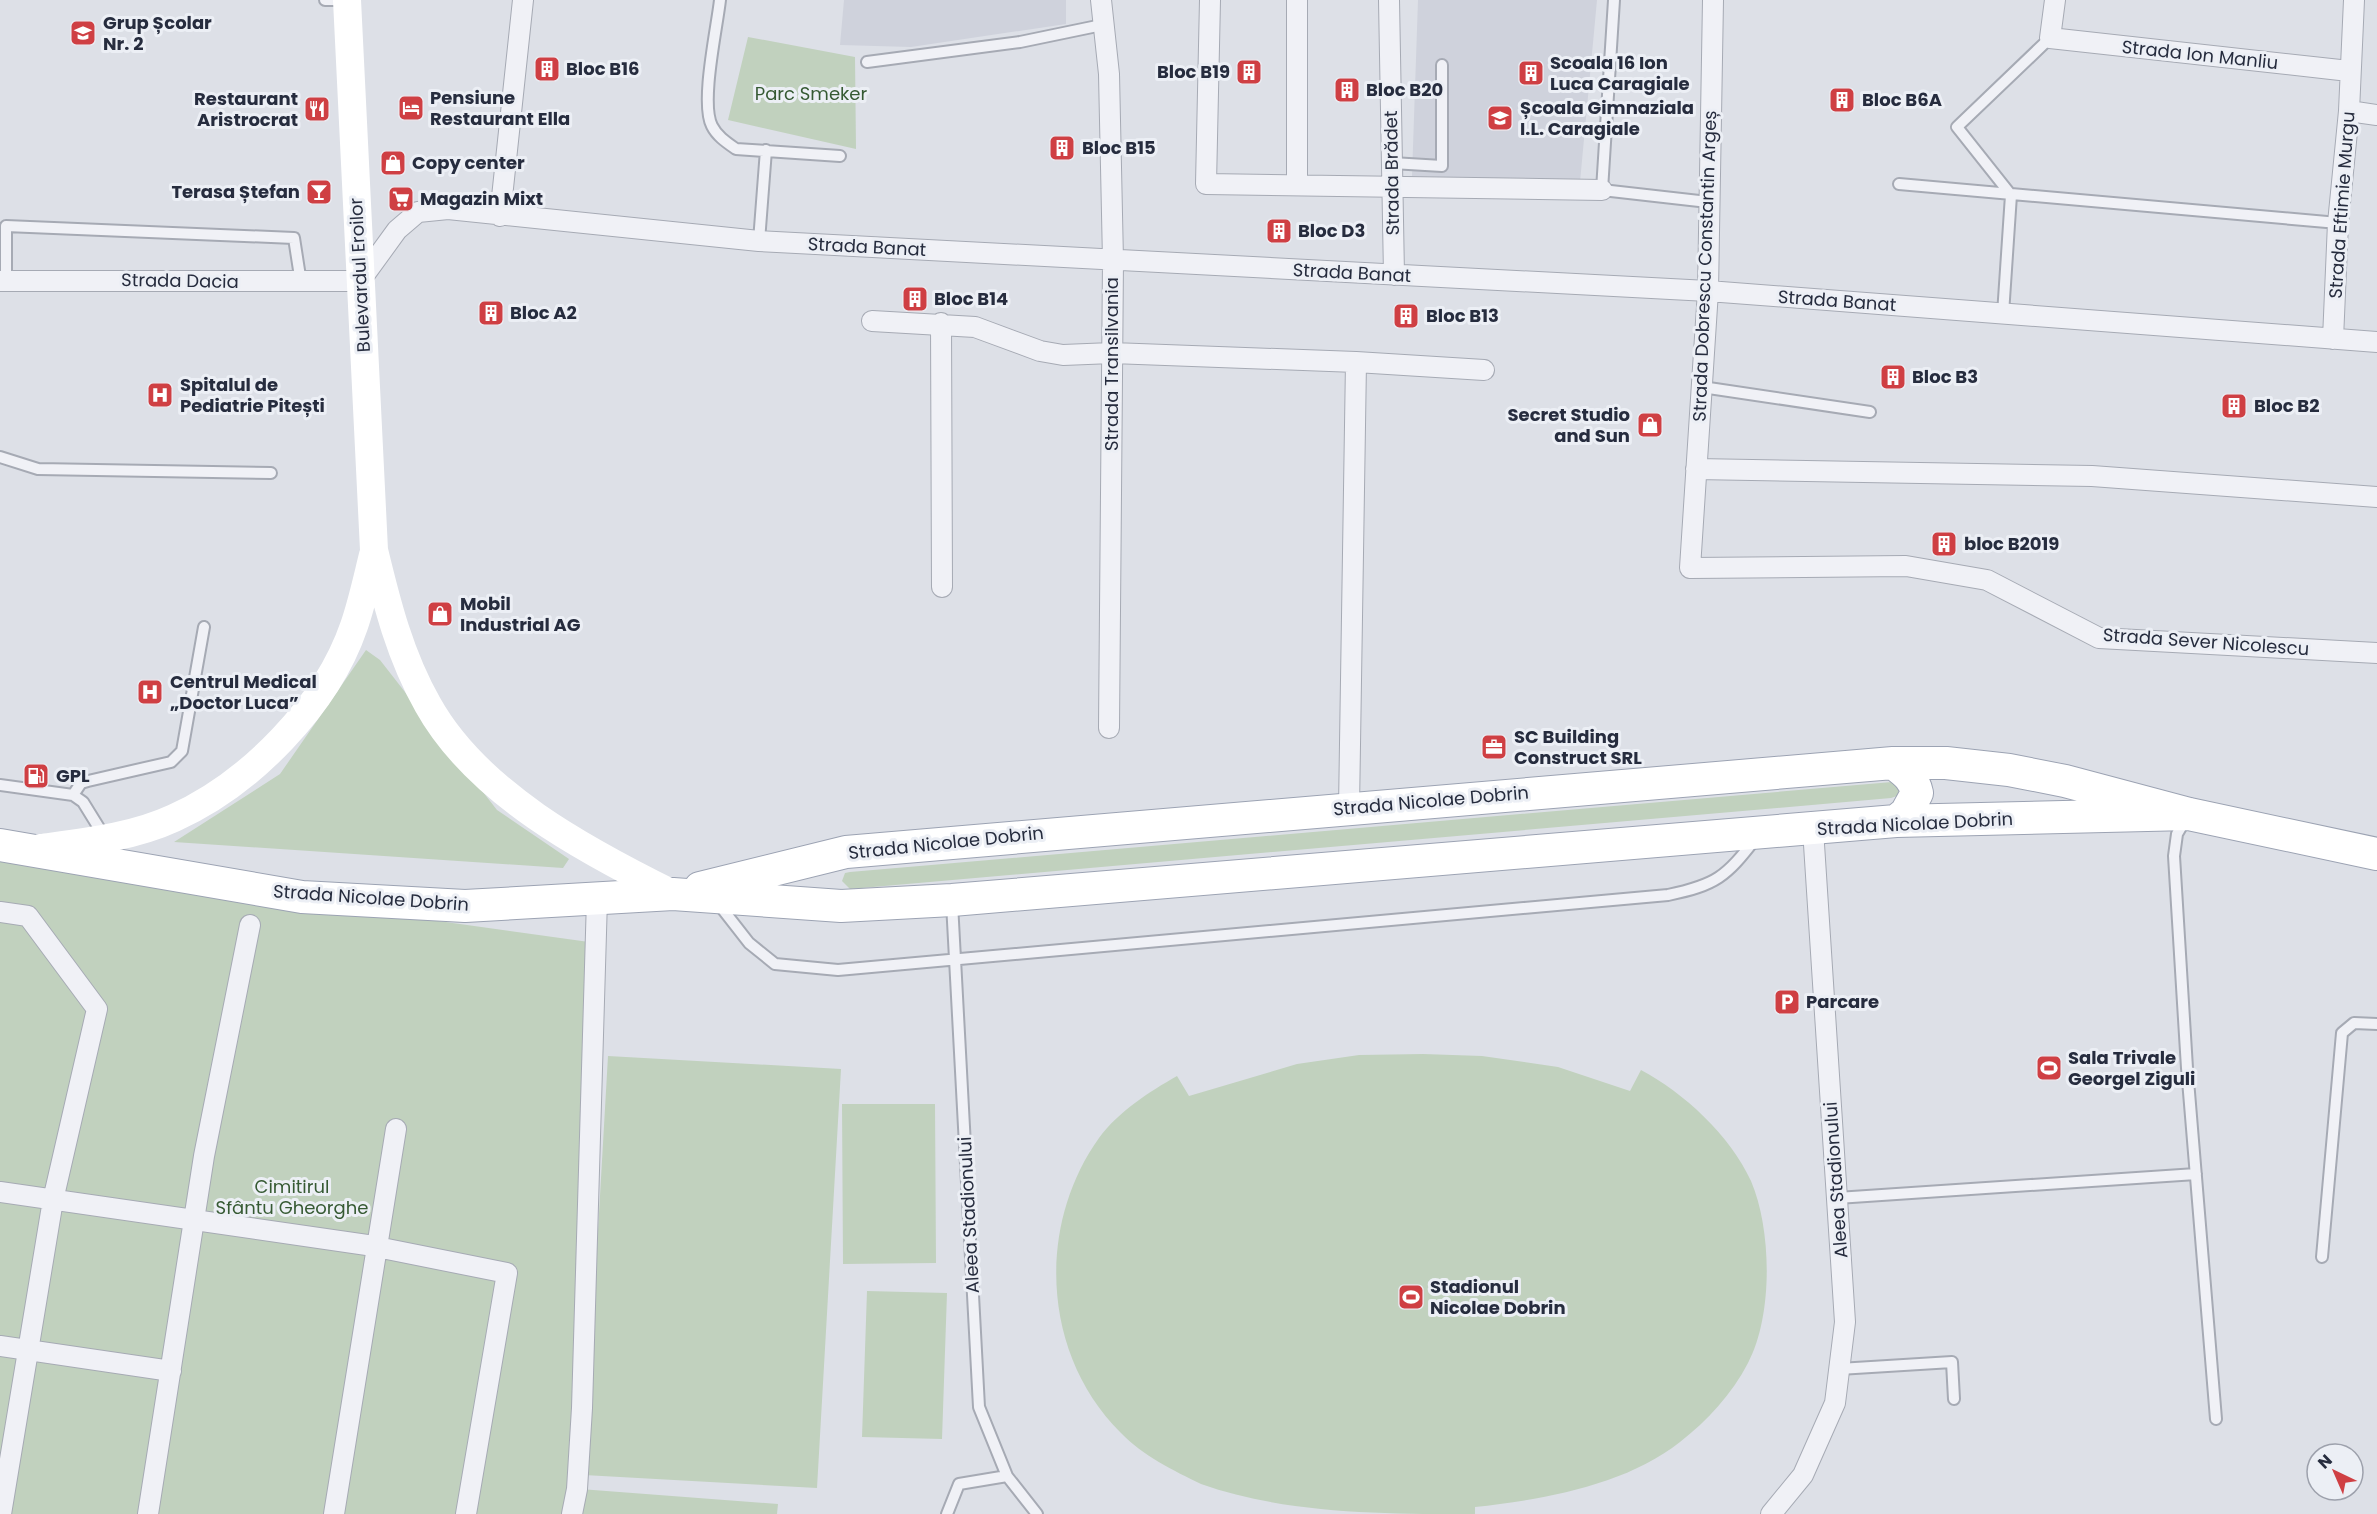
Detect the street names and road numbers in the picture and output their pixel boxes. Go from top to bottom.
street label: Strada Ion Manliu [2121,34,2279,75]
street label: Strada Brădet [1378,110,1405,236]
street label: Strada Dobrescu Constantin Argeș [1687,110,1722,422]
street label: Strada Eftimie Murgu [2322,111,2361,299]
street label: Bulevardul Eroilor [343,197,376,353]
street label: Strada Banat [807,231,927,262]
street label: Strada Banat [1292,257,1412,288]
street label: Strada Dacia [121,267,239,294]
street label: Strada Transilvania [1099,277,1124,451]
street label: Strada Banat [1777,284,1897,317]
street label: Strada Sever Nicolescu [2102,622,2310,661]
street label: Strada Nicolae Dobrin [1332,779,1530,822]
street label: Strada Nicolae Dobrin [1816,806,2014,841]
street label: Strada Nicolae Dobrin [847,820,1045,865]
street label: Strada Nicolae Dobrin [272,878,470,917]
street label: Aleea Stadionului [1818,1101,1853,1259]
street label: Aleea Stadionului [952,1136,985,1294]

